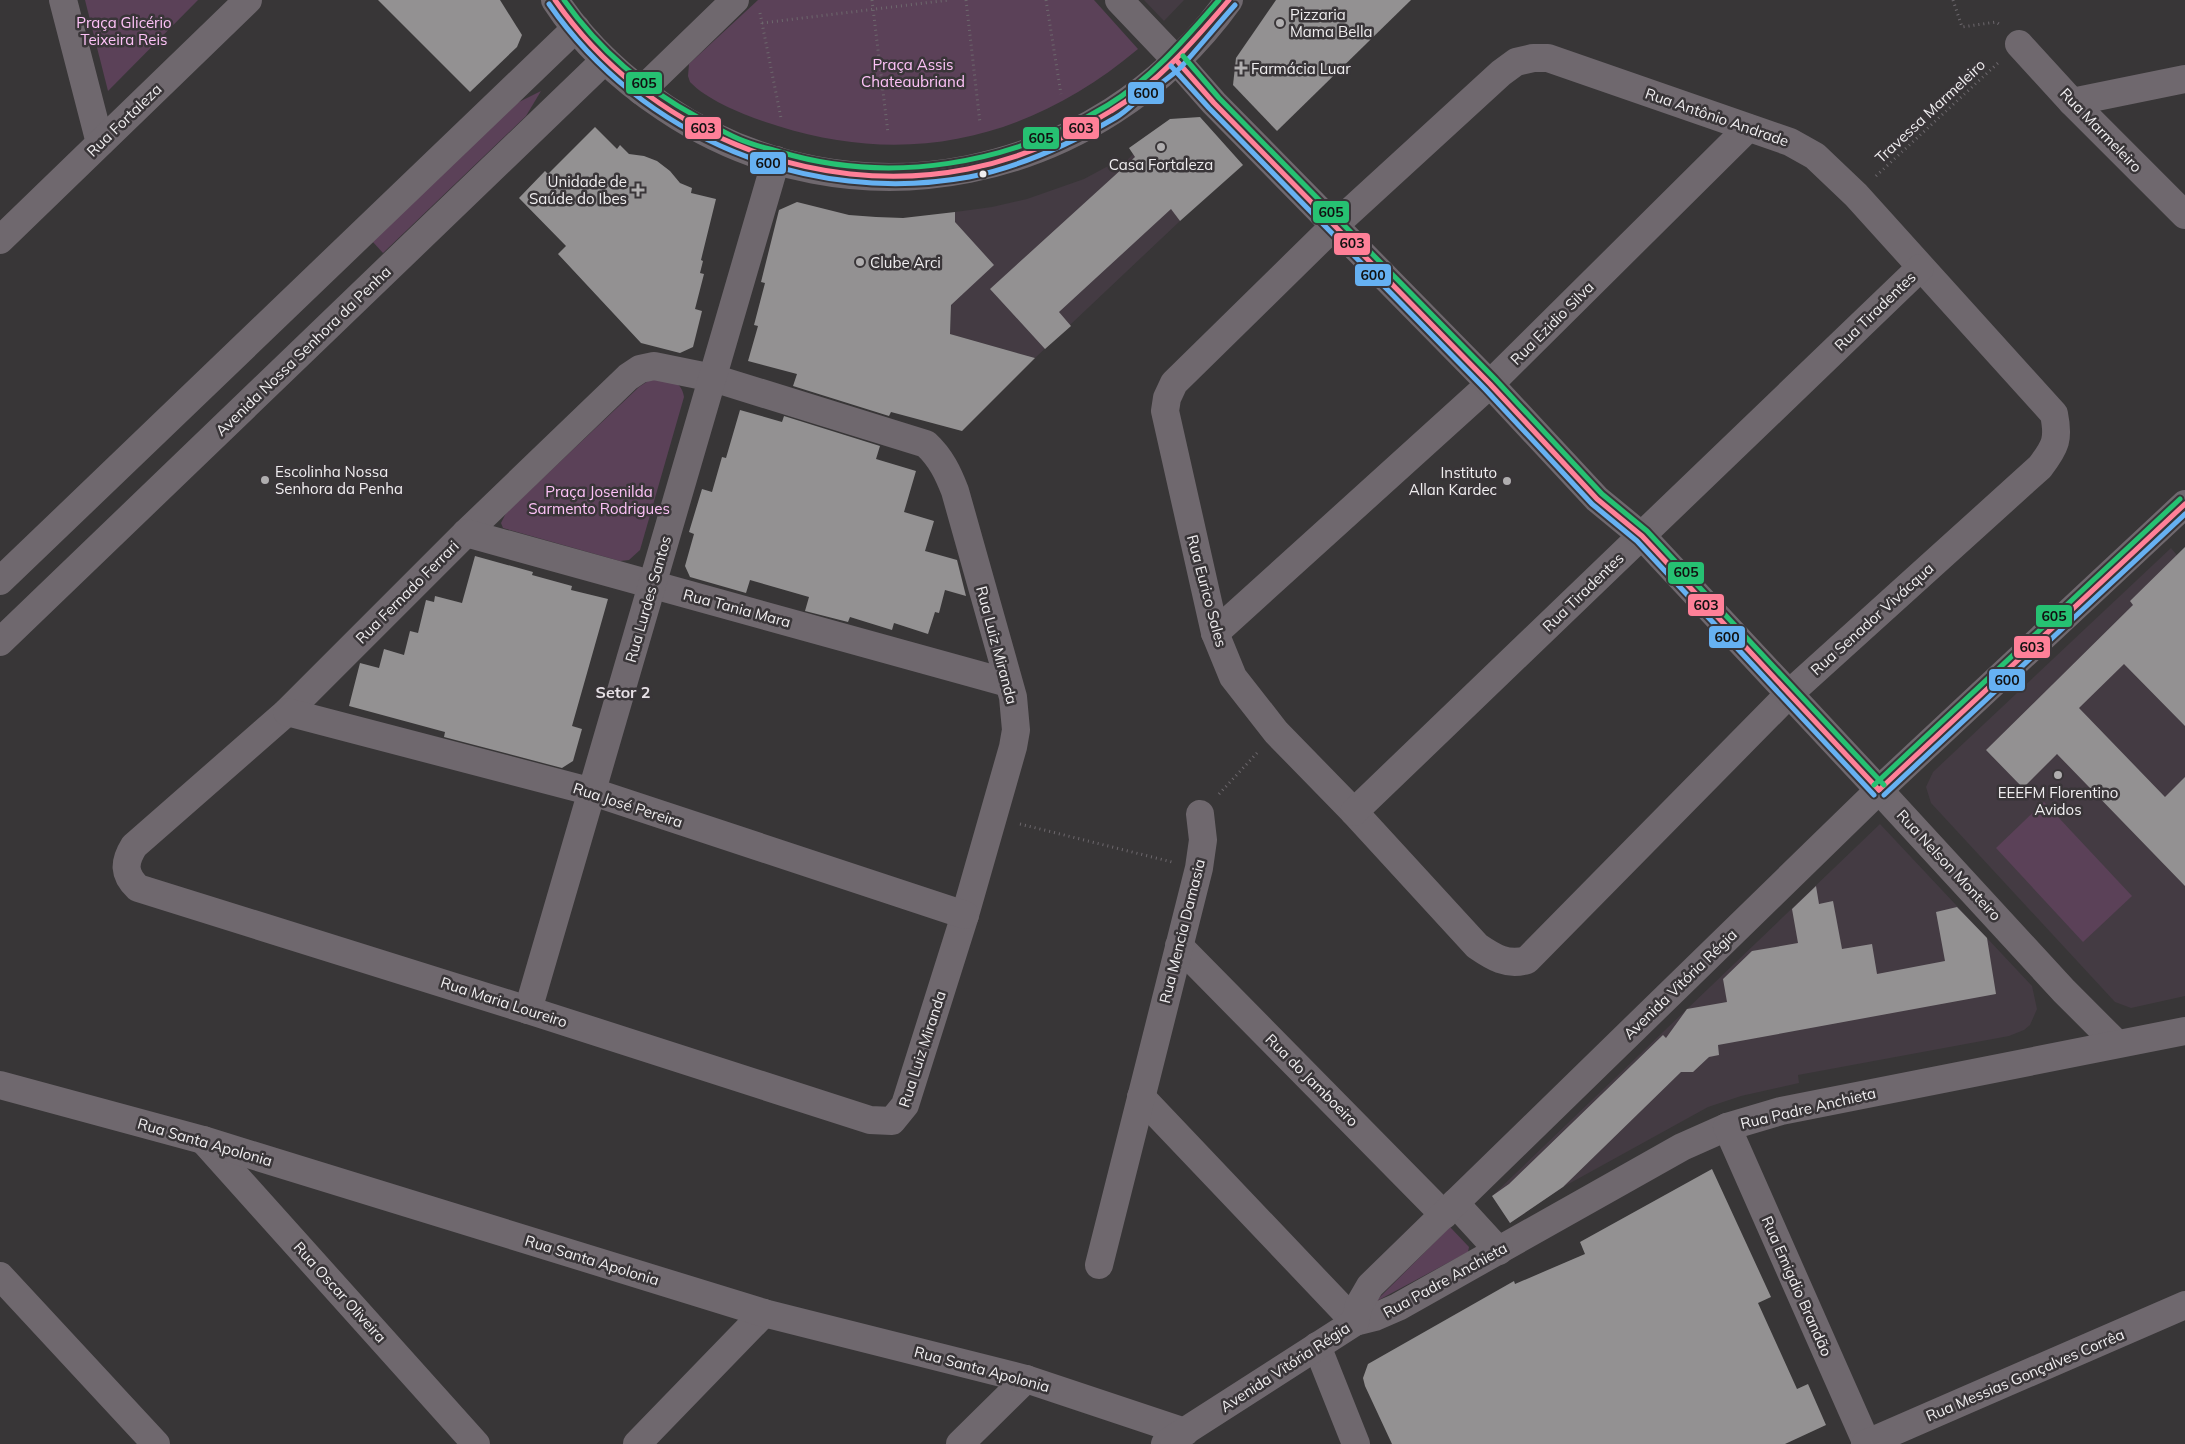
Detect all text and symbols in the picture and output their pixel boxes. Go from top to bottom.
place label: Pizzaria Mama Bella [1290,5,1372,41]
park label: Praça Glicério Teixeira Reis [76,13,172,49]
marker: Pizzaria Mama Bella [1274,17,1286,29]
park label: Praça Assis Chateaubriand [861,55,965,91]
street label: Travessa Marmeleiro [1871,55,1989,167]
place label: Farmácia Luar [1251,59,1351,78]
marker: Farmácia Luar [1235,62,1247,74]
line badge: 605 [625,71,663,95]
text: 605 [631,74,657,92]
street label: Rua Fortaleza [82,79,166,161]
line badge: 600 [1127,81,1165,105]
street label: Rua Antônio Andrade [1643,83,1791,151]
text: 600 [1133,84,1159,102]
street label: Rua Marmeleiro [2056,84,2146,176]
line badge: 603 [684,116,722,140]
line badge: 603 [1062,116,1100,140]
text: 603 [690,119,716,137]
text: 603 [1068,119,1094,137]
line badge: 605 [1022,126,1060,150]
text: 605 [1028,129,1054,147]
marker: Casa Fortaleza [1155,141,1167,153]
line badge: 600 [749,151,787,175]
text: 600 [755,154,781,172]
place label: Casa Fortaleza [1109,155,1213,174]
unlabelled marker [978,169,988,179]
place label: Unidade de Saúde do Ibes [529,172,627,208]
marker: Unidade de Saúde do Ibes [631,183,645,197]
line badge: 605 [1312,200,1350,224]
text: 605 [1318,203,1344,221]
line badge: 603 [1333,232,1371,256]
text: 603 [1339,234,1365,252]
place label: Clube Arci [870,253,941,272]
marker: Clube Arci [854,256,866,268]
street label: Avenida Nossa Senhora da Penha [211,262,395,440]
line badge: 600 [1354,263,1392,287]
text: 600 [1360,266,1386,284]
street label: Rua Tiradentes [1830,267,1920,355]
street label: Rua Ezidio Silva [1506,277,1598,369]
place label: Escolinha Nossa Senhora da Penha [275,462,403,498]
place label: Instituto Allan Kardec [1409,463,1497,499]
marker: Escolinha Nossa Senhora da Penha [259,474,271,486]
marker: Instituto Allan Kardec [1501,475,1513,487]
park label: Praça Josenilda Sarmento Rodrigues [528,482,670,518]
street label: Rua Eurico Sales [1183,533,1231,649]
street label: Rua Lurdes Santos [621,534,675,664]
street label: Rua Fernado Ferrari [351,536,463,648]
street label: Rua Tiradentes [1538,548,1628,636]
street label: Rua Senador Vivácqua [1807,559,1937,679]
line badge: 605 [1667,561,1705,585]
text: 605 [1673,563,1699,581]
street label: Rua Luiz Miranda [972,584,1022,706]
street label: Rua Tania Mara [681,585,793,631]
line badge: 603 [1687,593,1725,617]
text: 603 [1693,596,1719,614]
line badge: 605 [2035,604,2073,628]
text: 605 [2041,607,2067,625]
line badge: 600 [1708,625,1746,649]
text: 600 [1714,628,1740,646]
line badge: 603 [2013,635,2051,659]
text: 603 [2019,638,2045,656]
line badge: 600 [1988,668,2026,692]
text: 600 [1994,671,2020,689]
district label: Setor 2 [596,682,650,702]
marker: EEEFM Florentino Avidos [2052,769,2064,781]
street label: Rua José Pereira [571,778,685,832]
place label: EEEFM Florentino Avidos [1998,783,2118,819]
street label: Rua Nelson Monteiro [1893,806,2005,924]
street label: Rua Mencia Damasia [1155,857,1209,1005]
street label: Avenida Vitória Régia [1619,925,1741,1043]
street label: Rua Maria Loureiro [438,973,570,1031]
street label: Rua Luiz Miranda [894,988,950,1110]
street label: Rua do Jamboeiro [1262,1030,1362,1130]
street label: Rua Padre Anchieta [1738,1083,1878,1133]
street label: Rua Santa Apolonia [135,1114,275,1170]
street label: Rua Emigdio Brandão [1758,1213,1836,1359]
street label: Rua Santa Apolonia [523,1231,661,1289]
street label: Rua Oscar Oliveira [290,1238,390,1346]
street label: Rua Padre Anchieta [1380,1238,1510,1322]
street label: Avenida Vitória Régia [1217,1318,1353,1416]
street label: Rua Messias Gonçalves Corrêa [1923,1325,2127,1425]
street label: Rua Santa Apolonia [912,1342,1052,1396]

